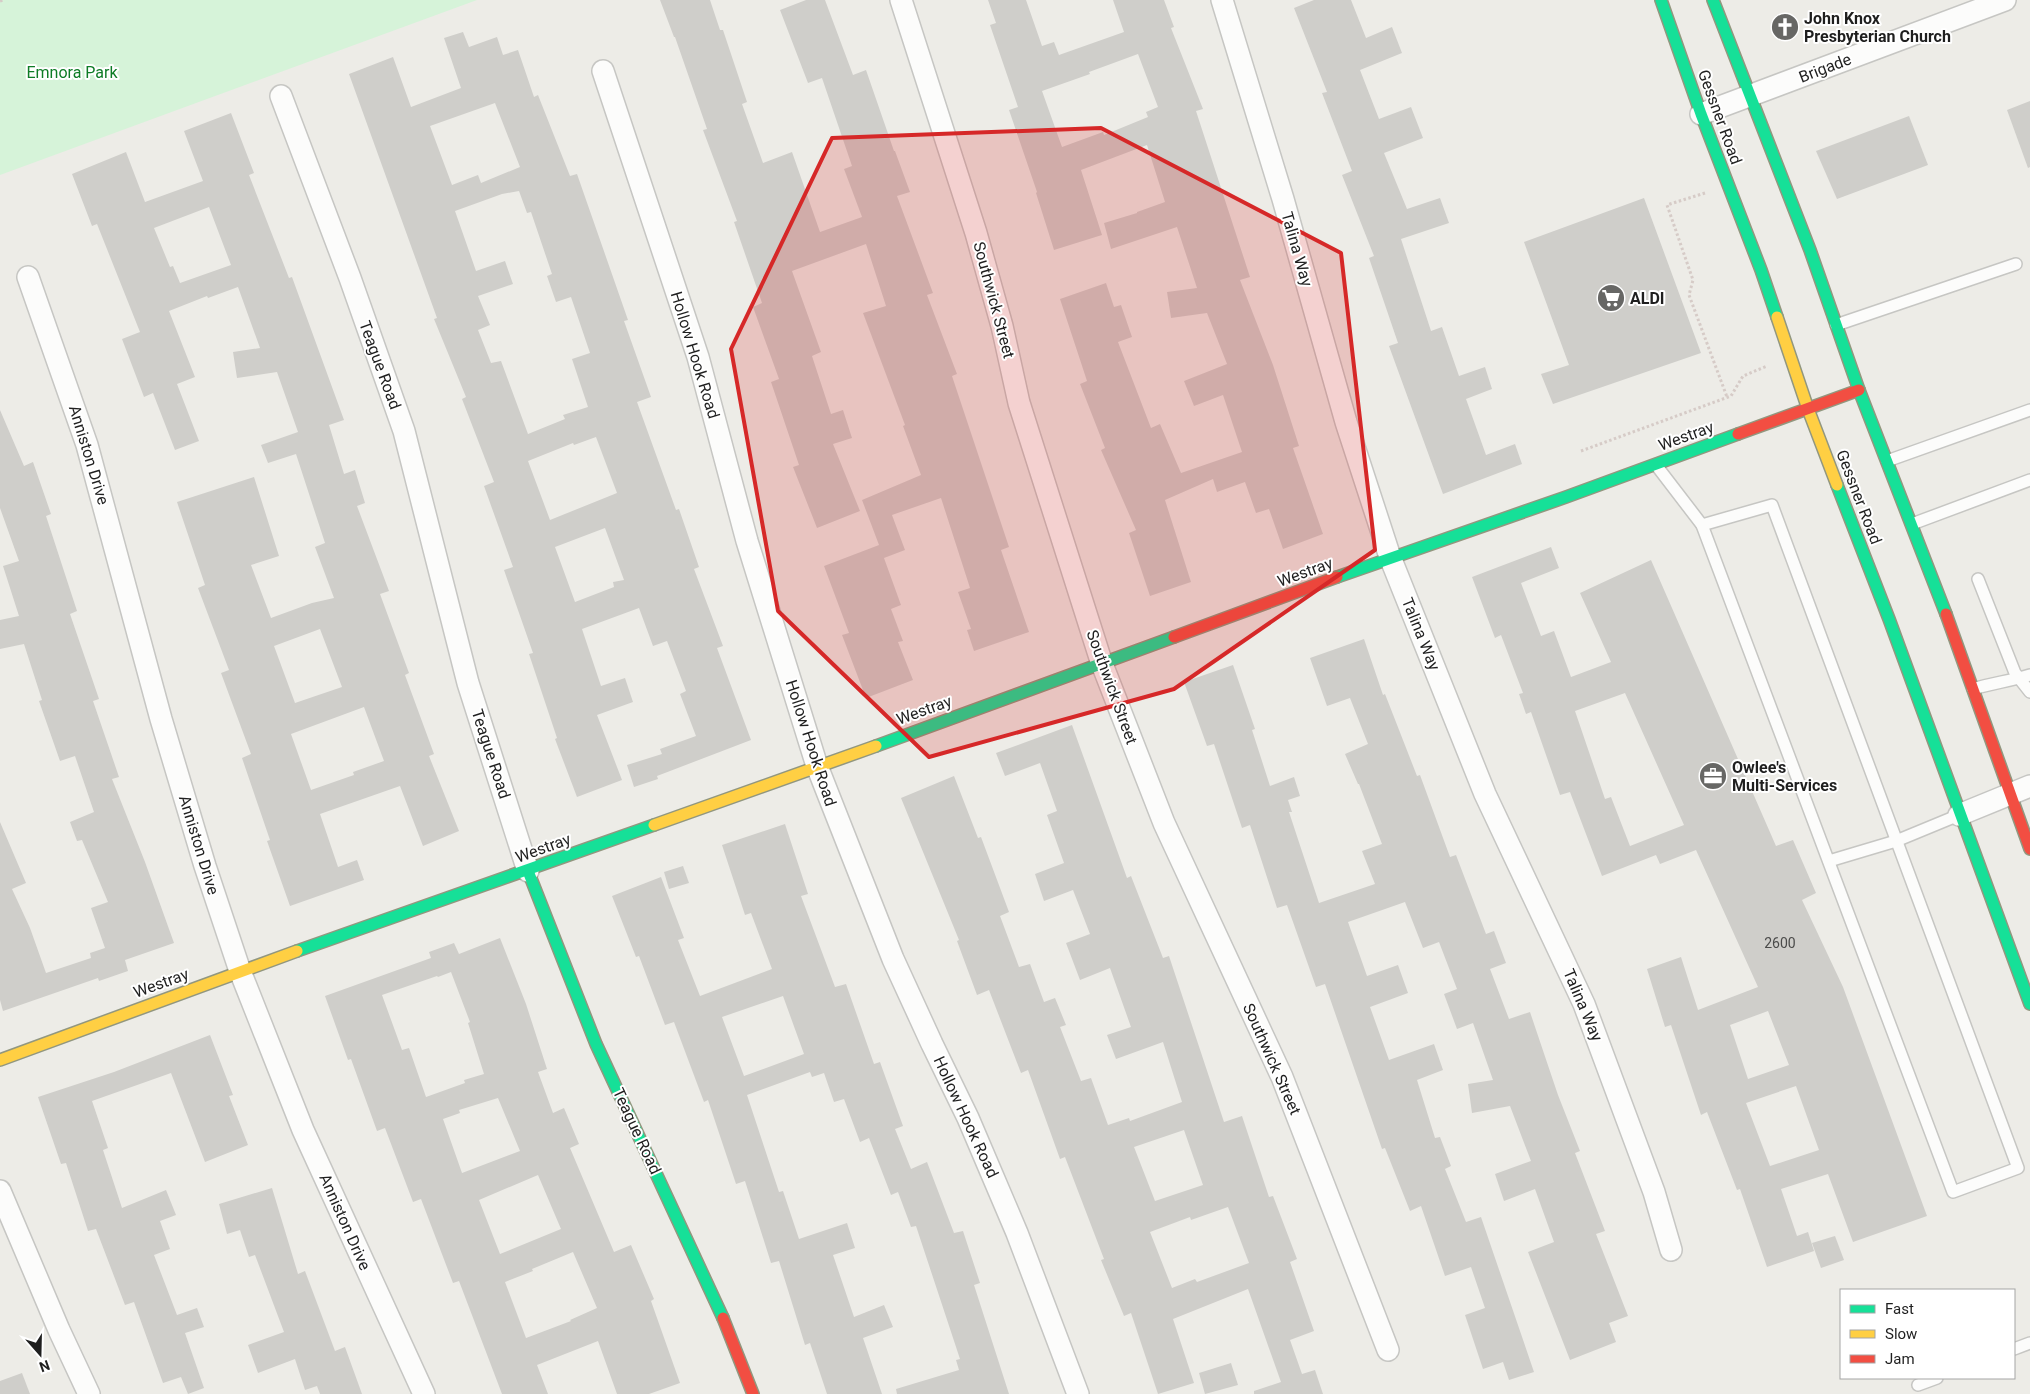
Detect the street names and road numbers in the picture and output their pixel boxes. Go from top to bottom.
street label: Brigade [1796,49,1854,87]
street label: Gessner Road [1694,67,1746,167]
street label: Talina Way [1277,209,1317,289]
street label: Southwick Street [969,240,1019,360]
street label: Hollow Hook Road [667,289,723,421]
street label: Teague Road [355,318,405,412]
street label: Anniston Drive [65,403,113,507]
street label: Westray [1656,417,1717,455]
street label: Gessner Road [1832,447,1886,547]
street label: Westray [1275,553,1336,591]
street label: Talina Way [1398,595,1444,674]
street label: Southwick Street [1083,627,1141,747]
street label: Hollow Hook Road [782,677,840,809]
street label: Westray [894,691,955,729]
street label: Teague Road [468,707,514,801]
street label: Anniston Drive [175,793,223,897]
street label: Westray [513,829,574,867]
street label: Westray [131,964,192,1002]
street label: Talina Way [1559,966,1607,1044]
street label: Southwick Street [1239,1000,1305,1118]
street label: Hollow Hook Road [930,1053,1002,1181]
street label: Teague Road [609,1085,665,1177]
street label: Anniston Drive [315,1171,375,1273]

